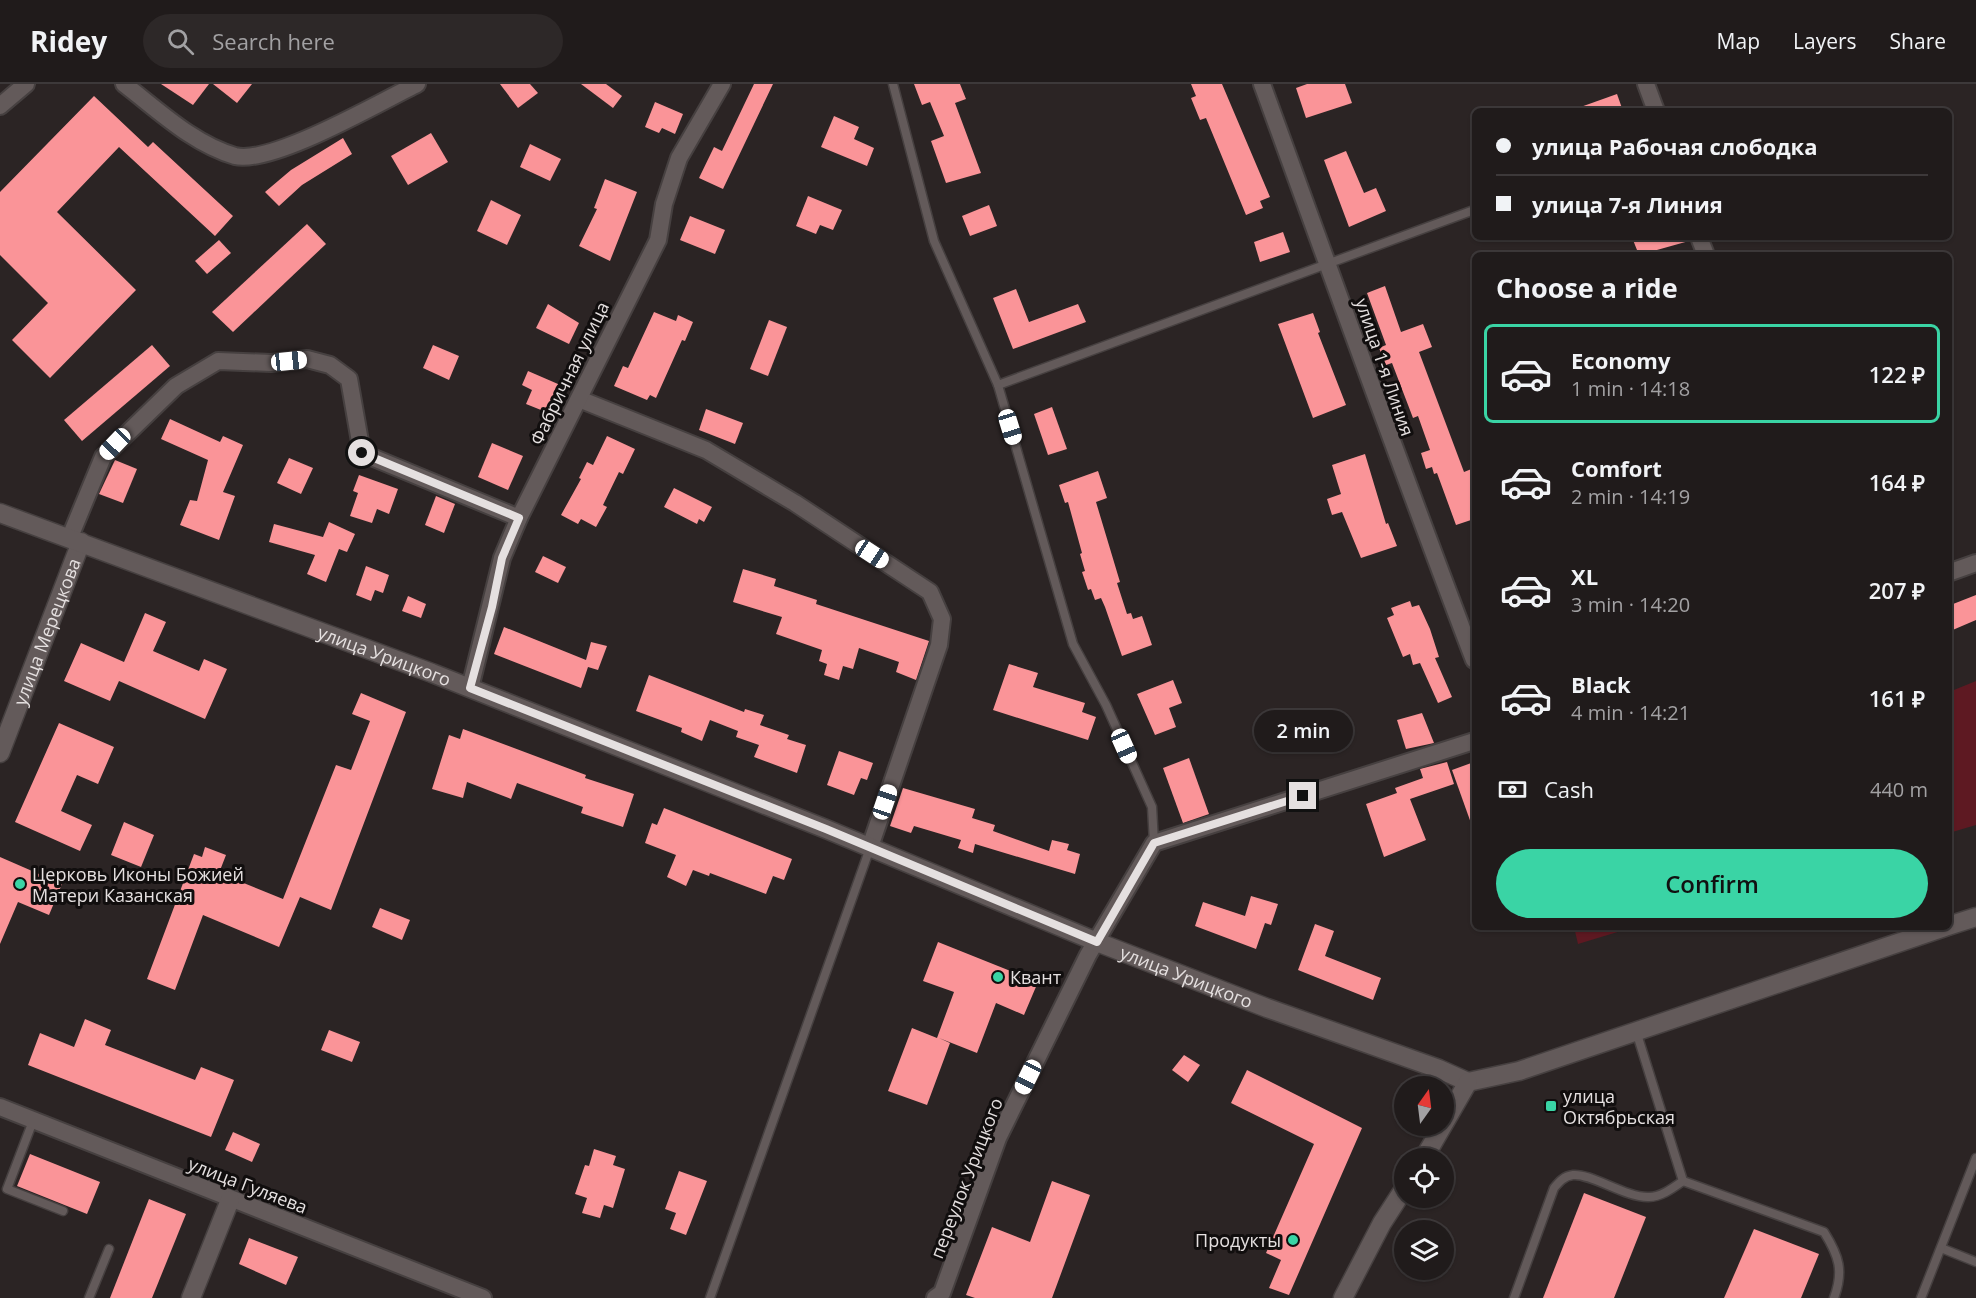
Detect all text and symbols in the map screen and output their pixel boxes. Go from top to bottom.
search box [143,14,563,68]
text: Ridey [30,22,107,60]
icon: search [164,25,197,58]
text: Search here [212,26,335,56]
text: Map [1717,27,1760,55]
text: Layers [1793,27,1857,55]
text: Share [1890,27,1946,55]
text: улица Рабочая слободка [1532,131,1818,161]
text: улица 7-я Линия [1532,189,1723,219]
text: Choose a ride [1496,269,1678,306]
street label: улица 1-я Линия [1350,295,1420,439]
street label: Фабричная улица [524,297,614,449]
text: Economy [1571,345,1670,375]
icon: car [1499,347,1553,401]
car [270,350,308,372]
text: 122 ₽ [1869,359,1925,389]
text: 1 min · 14:18 [1571,375,1690,402]
car [996,407,1024,447]
car [96,425,134,463]
route start [348,439,375,466]
text: Comfort [1571,453,1662,483]
icon: car [1499,455,1553,509]
text: 164 ₽ [1869,467,1925,497]
text: 2 min · 14:19 [1571,483,1690,510]
car [852,537,892,571]
street label: улица Мерецкова [7,555,86,709]
text: XL [1571,561,1598,591]
icon: car [1499,563,1553,617]
text: 207 ₽ [1869,575,1925,605]
text: 3 min · 14:20 [1571,591,1690,618]
street label: улица Урицкого [314,620,455,691]
text: Black [1571,669,1631,699]
icon: car [1499,671,1553,725]
text: 161 ₽ [1869,683,1925,713]
text: 4 min · 14:21 [1571,699,1690,726]
callout: 2 min [1254,709,1352,751]
text: 2 min [1277,717,1331,744]
car [1108,726,1140,766]
icon: cash [1496,773,1529,806]
text: Cash [1544,774,1594,804]
text: 440 m [1870,776,1928,803]
car [871,782,899,822]
route end [1289,782,1316,809]
button: Confirm [1496,849,1928,918]
place label: Церковь Иконы Божией Матери Казанская [32,862,244,907]
marker: Церковь Иконы Божией Матери Казанская [13,877,27,891]
street label: улица Урицкого [1117,940,1256,1013]
place label: Квант [1010,965,1062,989]
marker: Квант [991,970,1005,984]
car [1012,1057,1044,1097]
north arrow [1394,1076,1454,1136]
map controls [1394,1076,1454,1280]
place label: улица Октябрьская [1563,1084,1675,1129]
street label: переулок Урицкого [924,1094,1008,1262]
marker: улица Октябрьская [1544,1099,1558,1113]
button: locate [1394,1148,1454,1208]
street label: улица Гуляева [185,1151,311,1219]
button: layers [1394,1220,1454,1280]
place label: Продукты [1195,1228,1281,1252]
marker: Продукты [1286,1233,1300,1247]

